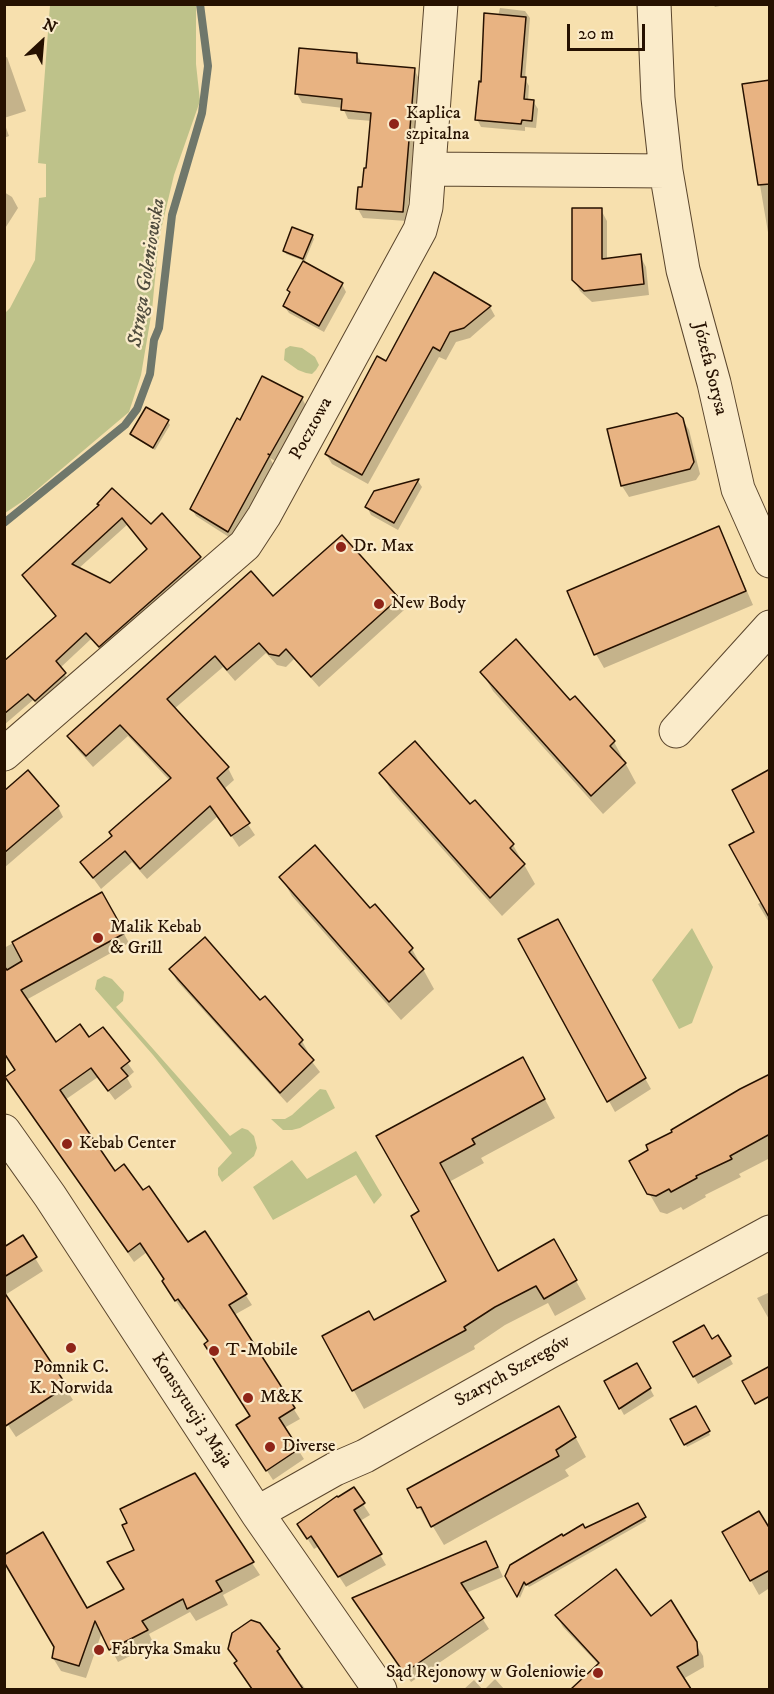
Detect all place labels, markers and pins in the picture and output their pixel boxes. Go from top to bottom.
place label: Kaplica szpitalna [406,103,469,146]
marker: Kaplica szpitalna [387,117,401,131]
place label: Dr. Max [353,536,414,558]
marker: Dr. Max [334,540,348,554]
place label: New Body [391,593,466,615]
marker: New Body [372,597,386,611]
place label: Malik Kebab & Grill [110,917,201,960]
marker: Malik Kebab & Grill [91,931,105,945]
place label: Kebab Center [79,1133,176,1155]
marker: Kebab Center [60,1137,74,1151]
place label: T-Mobile [226,1340,298,1362]
marker: Pomnik C. K. Norwida [64,1341,78,1355]
marker: T-Mobile [207,1344,221,1358]
place label: Pomnik C. K. Norwida [29,1357,113,1400]
place label: M&K [260,1387,303,1409]
marker: M&K [241,1391,255,1405]
place label: Diverse [282,1436,336,1458]
marker: Diverse [263,1440,277,1454]
place label: Fabryka Smaku [111,1639,221,1661]
marker: Fabryka Smaku [92,1643,106,1657]
place label: Sąd Rejonowy w Goleniowie [386,1662,586,1684]
marker: Sąd Rejonowy w Goleniowie [591,1666,605,1680]

